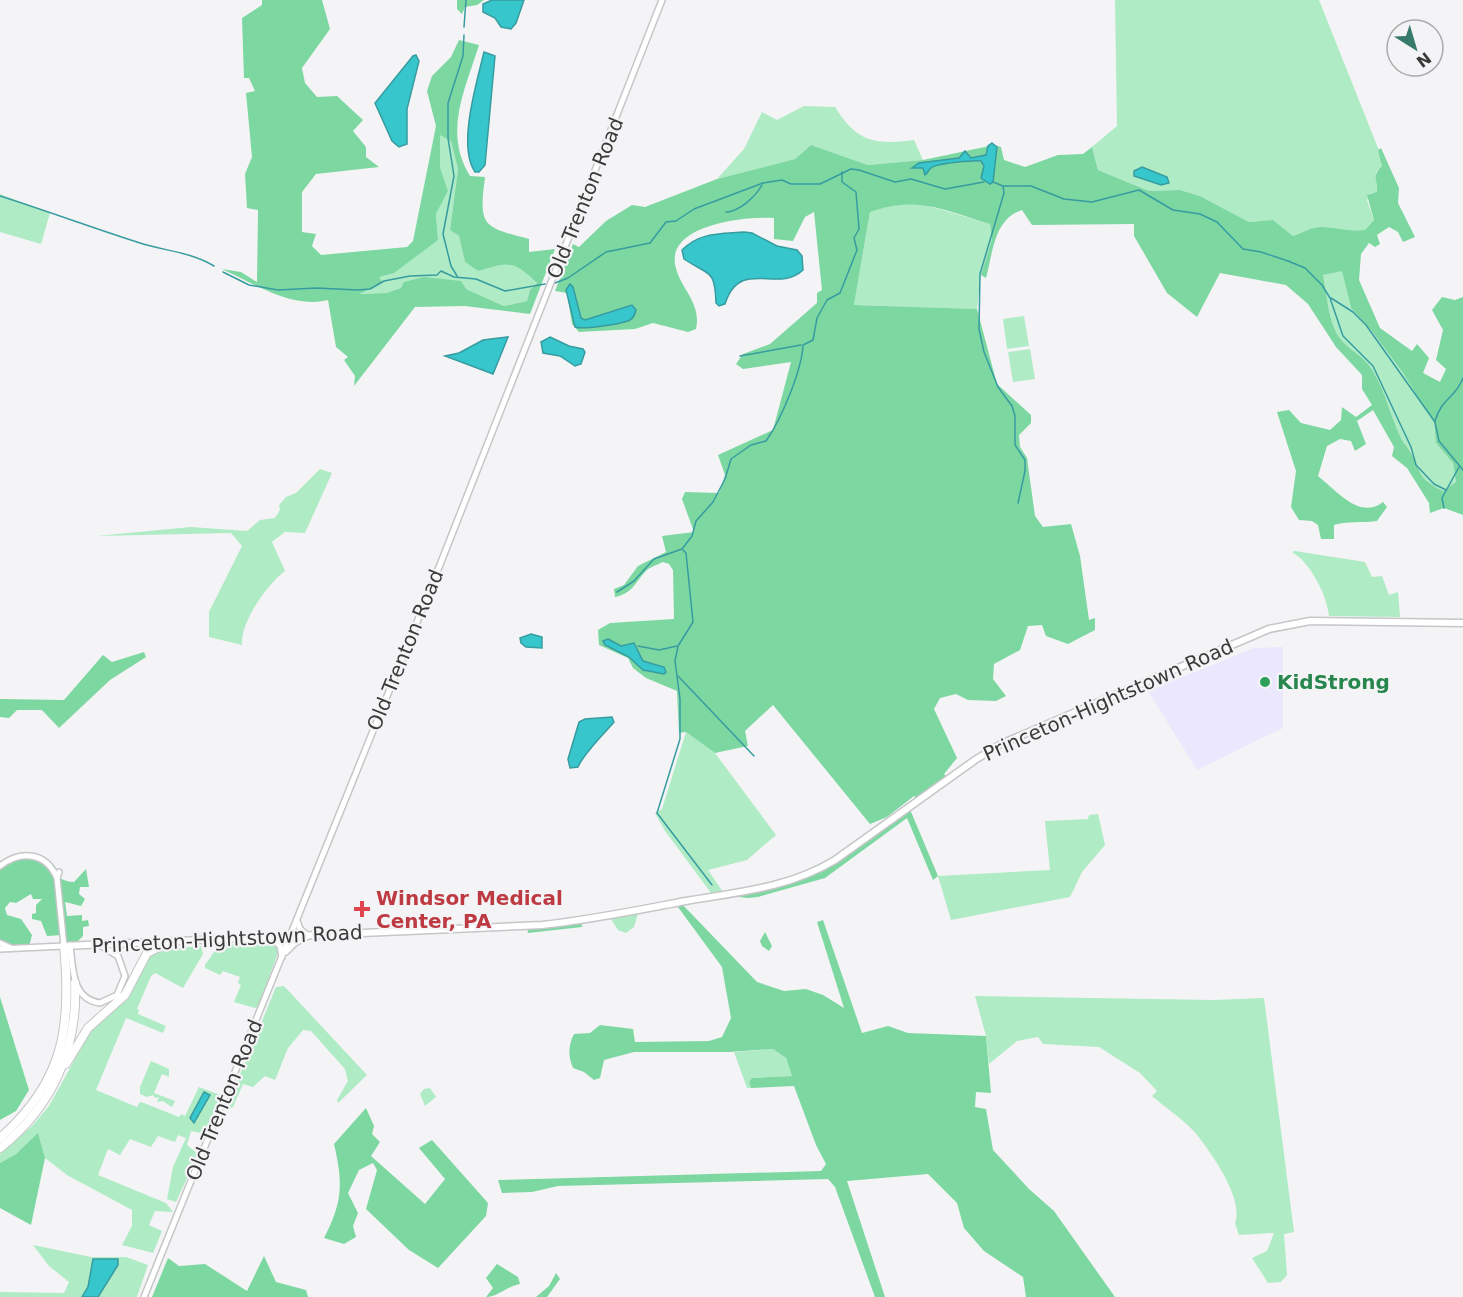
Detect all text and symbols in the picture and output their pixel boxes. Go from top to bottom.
north arrow [1385,18,1445,78]
text: N [1413,48,1435,71]
street label: Old Trenton Road [542,114,628,282]
street label: Old Trenton Road [362,566,448,734]
street label: Princeton-Hightstown Road [979,634,1237,766]
place label: KidStrong [1277,670,1390,694]
marker: KidStrong [1258,675,1272,689]
place label: Windsor Medical Center, PA [376,886,563,933]
marker: Windsor Medical Center, PA [353,900,371,918]
street label: Princeton-Hightstown Road [91,920,363,958]
street label: Old Trenton Road [181,1016,267,1184]

